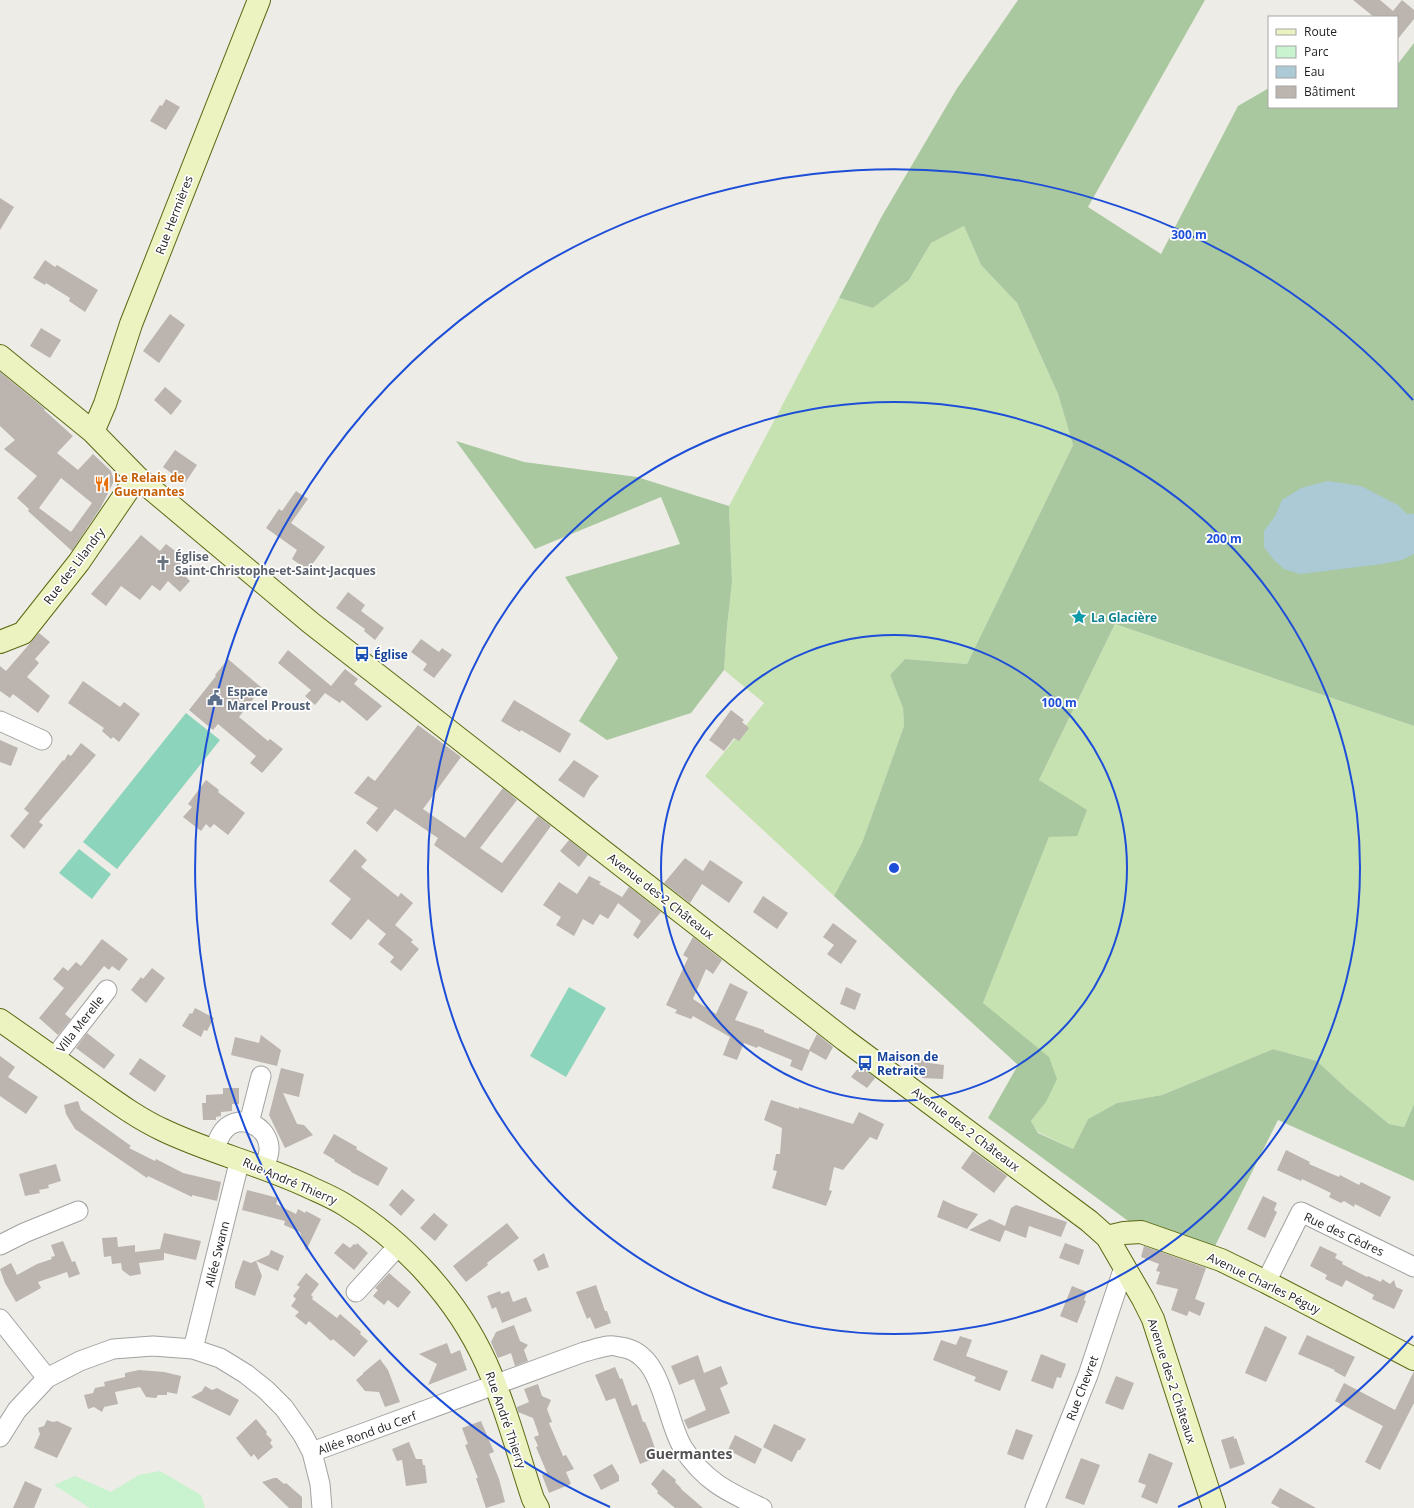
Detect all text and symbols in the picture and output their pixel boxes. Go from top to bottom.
legend [1268,16,1398,108]
text: Route [1304,23,1337,40]
text: Parc [1304,43,1329,60]
text: Eau [1304,63,1325,80]
text: Bâtiment [1304,83,1355,100]
street label: Rue Hermières [151,173,197,257]
text: 300 m [1171,226,1207,243]
place label: Le Relais de Guernantes [114,469,184,500]
restaurant icon: Le Relais de Guernantes [93,475,111,493]
street label: Rue des Lilandry [39,523,109,608]
text: 200 m [1206,530,1242,547]
place label: Église Saint-Christophe-et-Saint-Jacques [175,548,376,579]
church icon: Église Saint-Christophe-et-Saint-Jacques [154,554,172,572]
place icon: La Glacière [1070,608,1088,626]
place label: La Glacière [1091,609,1157,626]
bus stop icon: Église [353,645,371,663]
place label: Église [374,646,408,663]
place label: Espace Marcel Proust [227,683,311,714]
public building icon: Espace Marcel Proust [206,689,224,707]
text: 100 m [1041,694,1077,711]
street label: Avenue des 2 Châteaux [604,849,718,943]
centre of rings [887,861,901,875]
street label: Villa Merelle [52,992,108,1056]
place label: Maison de Retraite [877,1048,938,1079]
bus stop icon: Maison de Retraite [856,1054,874,1072]
street label: Avenue des 2 Châteaux [909,1083,1024,1176]
street label: Rue André Thierry [240,1153,341,1209]
street label: Rue des Cèdres [1301,1208,1387,1260]
street label: Allée Swann [201,1219,233,1289]
street label: Avenue Charles Péguy [1205,1248,1324,1318]
street label: Avenue des 2 Châteaux [1144,1316,1200,1446]
street label: Rue Chevret [1062,1353,1102,1423]
street label: Rue André Thierry [481,1369,531,1472]
street label: Allée Rond du Cerf [315,1407,420,1459]
district label: Guermantes [646,1444,732,1463]

